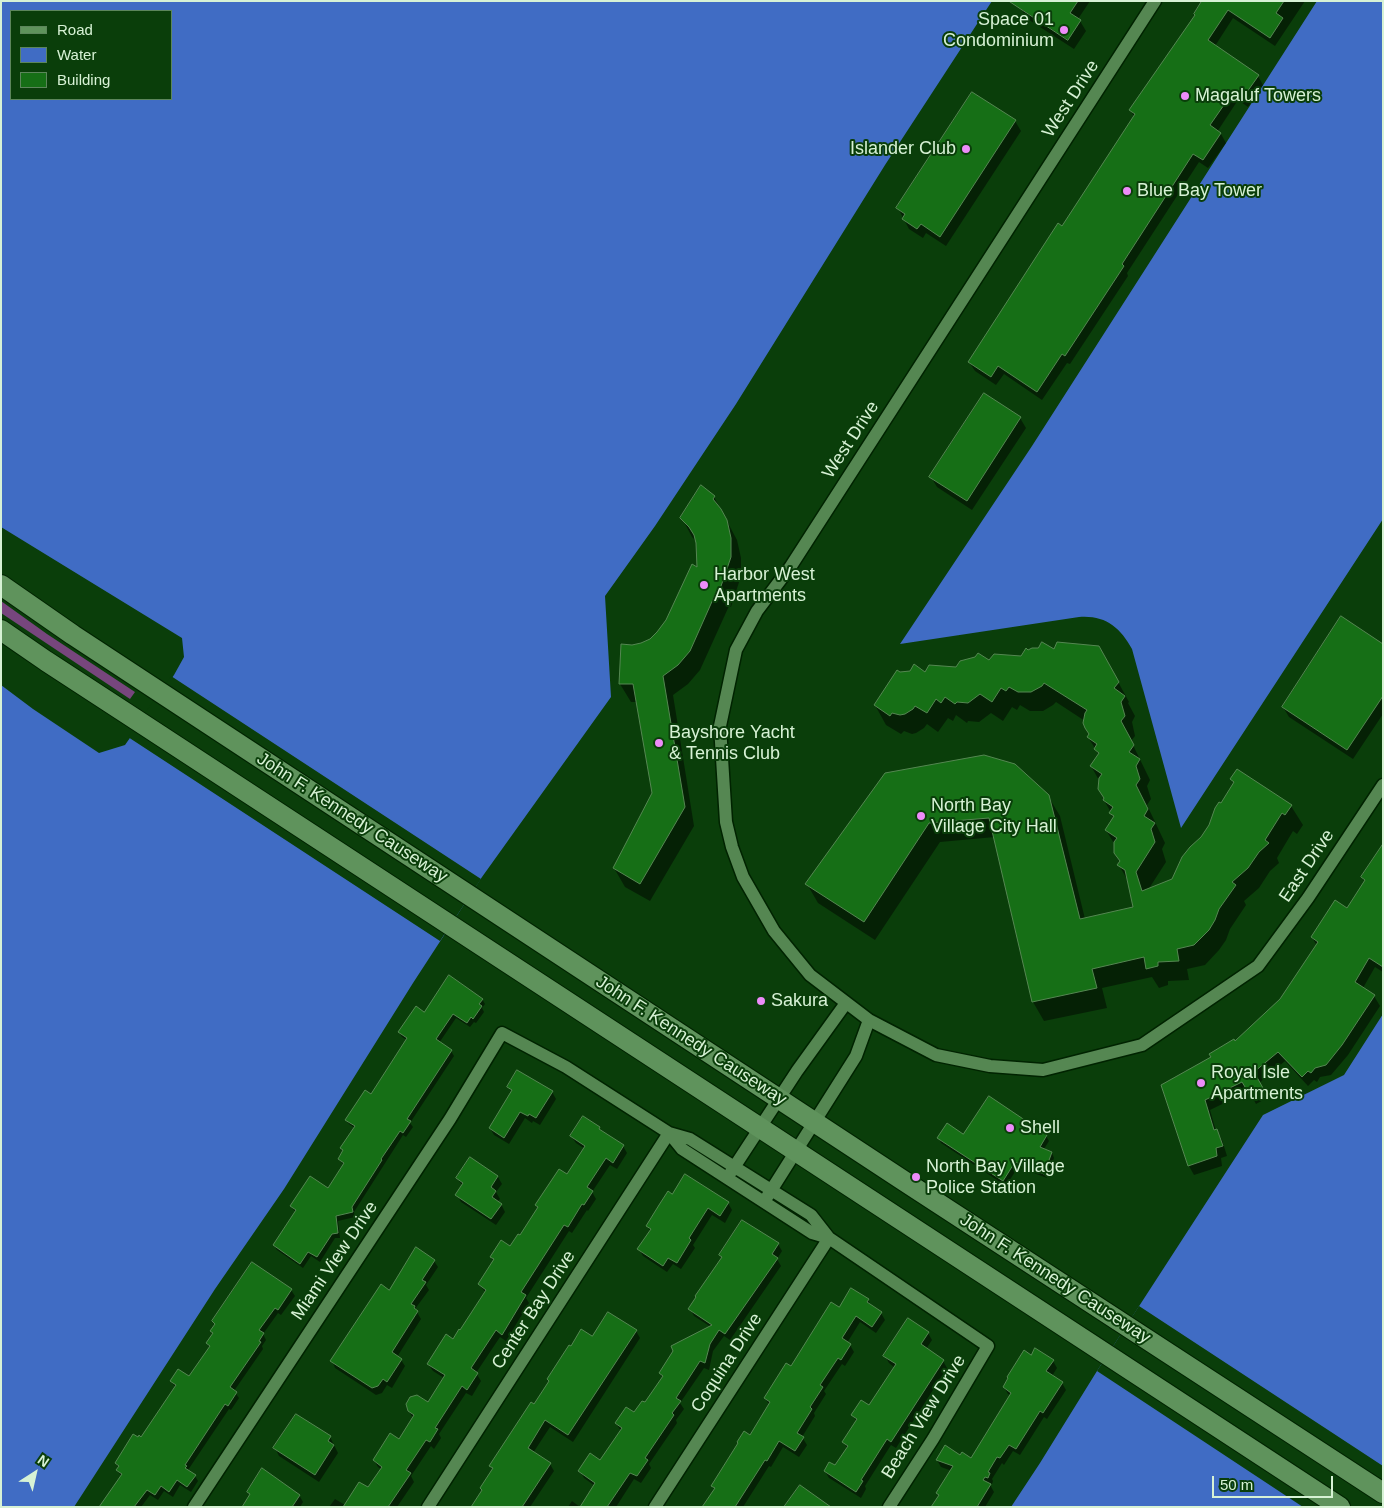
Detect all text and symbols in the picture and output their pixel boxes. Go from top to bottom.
place label: Space 01 Condominium [943,9,1054,52]
legend [10,10,172,100]
text: Road [57,21,93,38]
marker: Space 01 Condominium [1058,24,1070,36]
text: Water [57,46,96,63]
street label: West Drive [1038,56,1104,142]
text: Building [57,71,110,88]
place label: Magaluf Towers [1195,85,1321,107]
marker: Magaluf Towers [1179,90,1191,102]
place label: Islander Club [850,138,956,160]
marker: Islander Club [960,143,972,155]
place label: Blue Bay Tower [1137,180,1262,202]
marker: Blue Bay Tower [1121,185,1133,197]
street label: West Drive [818,397,884,483]
place label: Harbor West Apartments [714,564,815,606]
marker: Harbor West Apartments [698,579,710,591]
place label: Bayshore Yacht & Tennis Club [669,722,795,764]
marker: Bayshore Yacht & Tennis Club [653,737,665,749]
street label: John F. Kennedy Causeway [253,748,451,888]
place label: North Bay Village City Hall [931,795,1057,838]
marker: North Bay Village City Hall [915,810,927,822]
street label: East Drive [1275,826,1339,906]
street label: John F. Kennedy Causeway [592,971,790,1111]
place label: Sakura [771,990,828,1012]
marker: Sakura [755,995,767,1007]
place label: Royal Isle Apartments [1211,1062,1303,1104]
marker: Royal Isle Apartments [1195,1077,1207,1089]
place label: Shell [1020,1117,1060,1139]
marker: Shell [1004,1122,1016,1134]
place label: North Bay Village Police Station [926,1156,1065,1198]
marker: North Bay Village Police Station [910,1171,922,1183]
street label: Miami View Drive [287,1197,383,1325]
street label: John F. Kennedy Causeway [956,1209,1154,1349]
street label: Center Bay Drive [488,1247,580,1373]
street label: Coquina Drive [687,1309,767,1417]
street label: Beach View Drive [877,1351,971,1483]
north arrow [10,1448,60,1498]
text: N [35,1451,52,1470]
scale bar [1214,1466,1335,1498]
text: 50 m [1220,1476,1253,1493]

